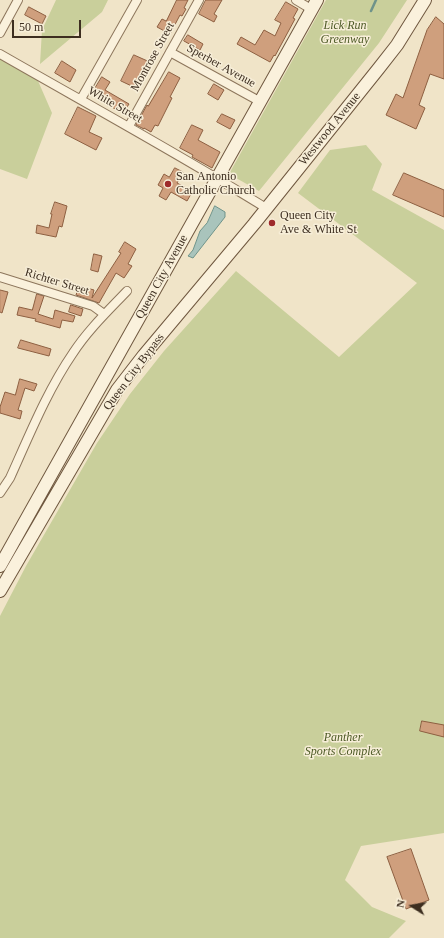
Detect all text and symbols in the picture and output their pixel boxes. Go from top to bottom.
scale bar [14,12,83,38]
park label: Lick Run Greenway [321,19,369,47]
text: 50 m [19,20,43,34]
street label: Montrose Street [128,20,178,94]
street label: Sperber Avenue [184,41,258,91]
street label: White Street [85,84,145,126]
street label: Westwood Avenue [296,90,364,168]
place label: San Antonio Catholic Church [176,170,255,198]
marker: San Antonio Catholic Church [163,179,173,189]
place label: Queen City Ave & White St [280,209,357,237]
marker: Queen City Ave & White St [267,218,277,228]
street label: Queen City Avenue [133,232,191,322]
street label: Richter Street [23,265,91,299]
street label: Queen City Bypass [100,331,168,413]
park label: Panther Sports Complex [305,731,381,759]
north arrow [392,886,432,926]
text: N [394,899,407,909]

